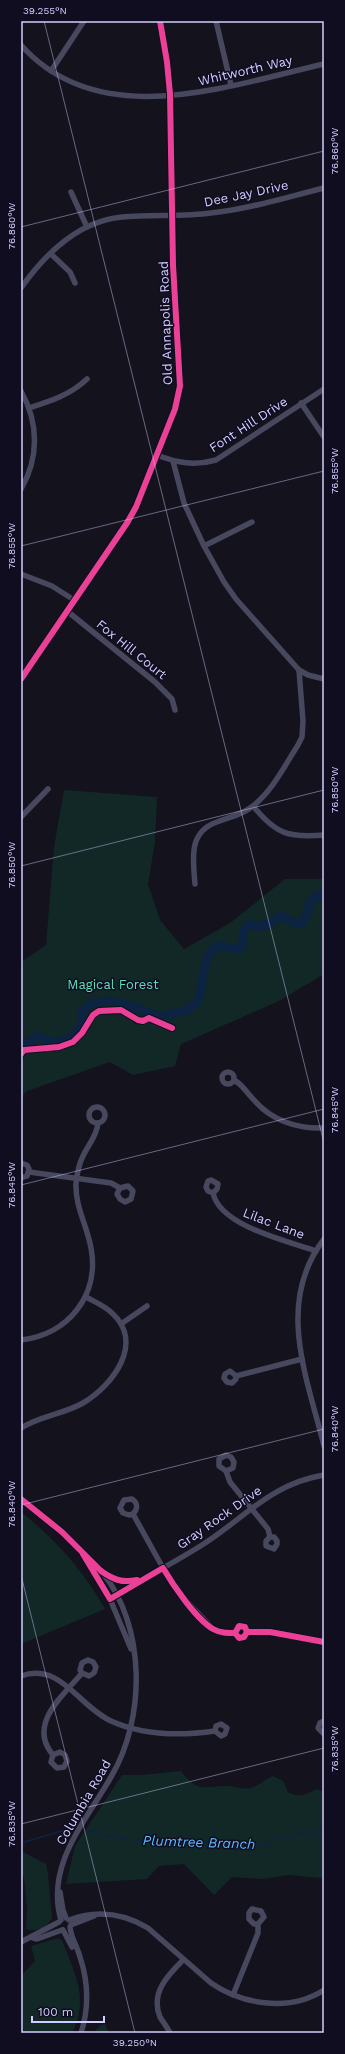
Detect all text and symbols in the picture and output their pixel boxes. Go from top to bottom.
text: 39.255°N [23,5,67,16]
street label: Whitworth Way [197,52,294,89]
text: 76.860°W [329,127,340,174]
street label: Dee Jay Drive [203,177,290,210]
text: 76.860°W [6,202,17,249]
street label: Old Annapolis Road [156,261,175,385]
street label: Font Hill Drive [206,394,290,455]
text: 76.855°W [329,448,340,494]
text: 76.855°W [6,523,17,569]
street label: Fox Hill Court [94,617,170,683]
text: 76.850°W [329,766,340,813]
text: 76.850°W [6,841,17,888]
park label: Magical Forest [67,977,159,992]
text: 76.845°W [329,1086,340,1133]
text: 76.845°W [6,1161,17,1208]
street label: Lilac Lane [241,1205,307,1242]
text: 76.840°W [329,1405,340,1452]
text: 76.840°W [6,1480,17,1527]
street label: Gray Rock Drive [174,1483,264,1552]
text: 76.835°W [329,1726,340,1772]
street label: Columbia Road [53,1757,114,1848]
text: 76.835°W [6,1801,17,1847]
water label: Plumtree Branch [142,1832,256,1852]
scale bar [32,1998,104,2024]
text: 100 m [38,2005,73,2019]
text: 39.250°N [113,2037,157,2048]

